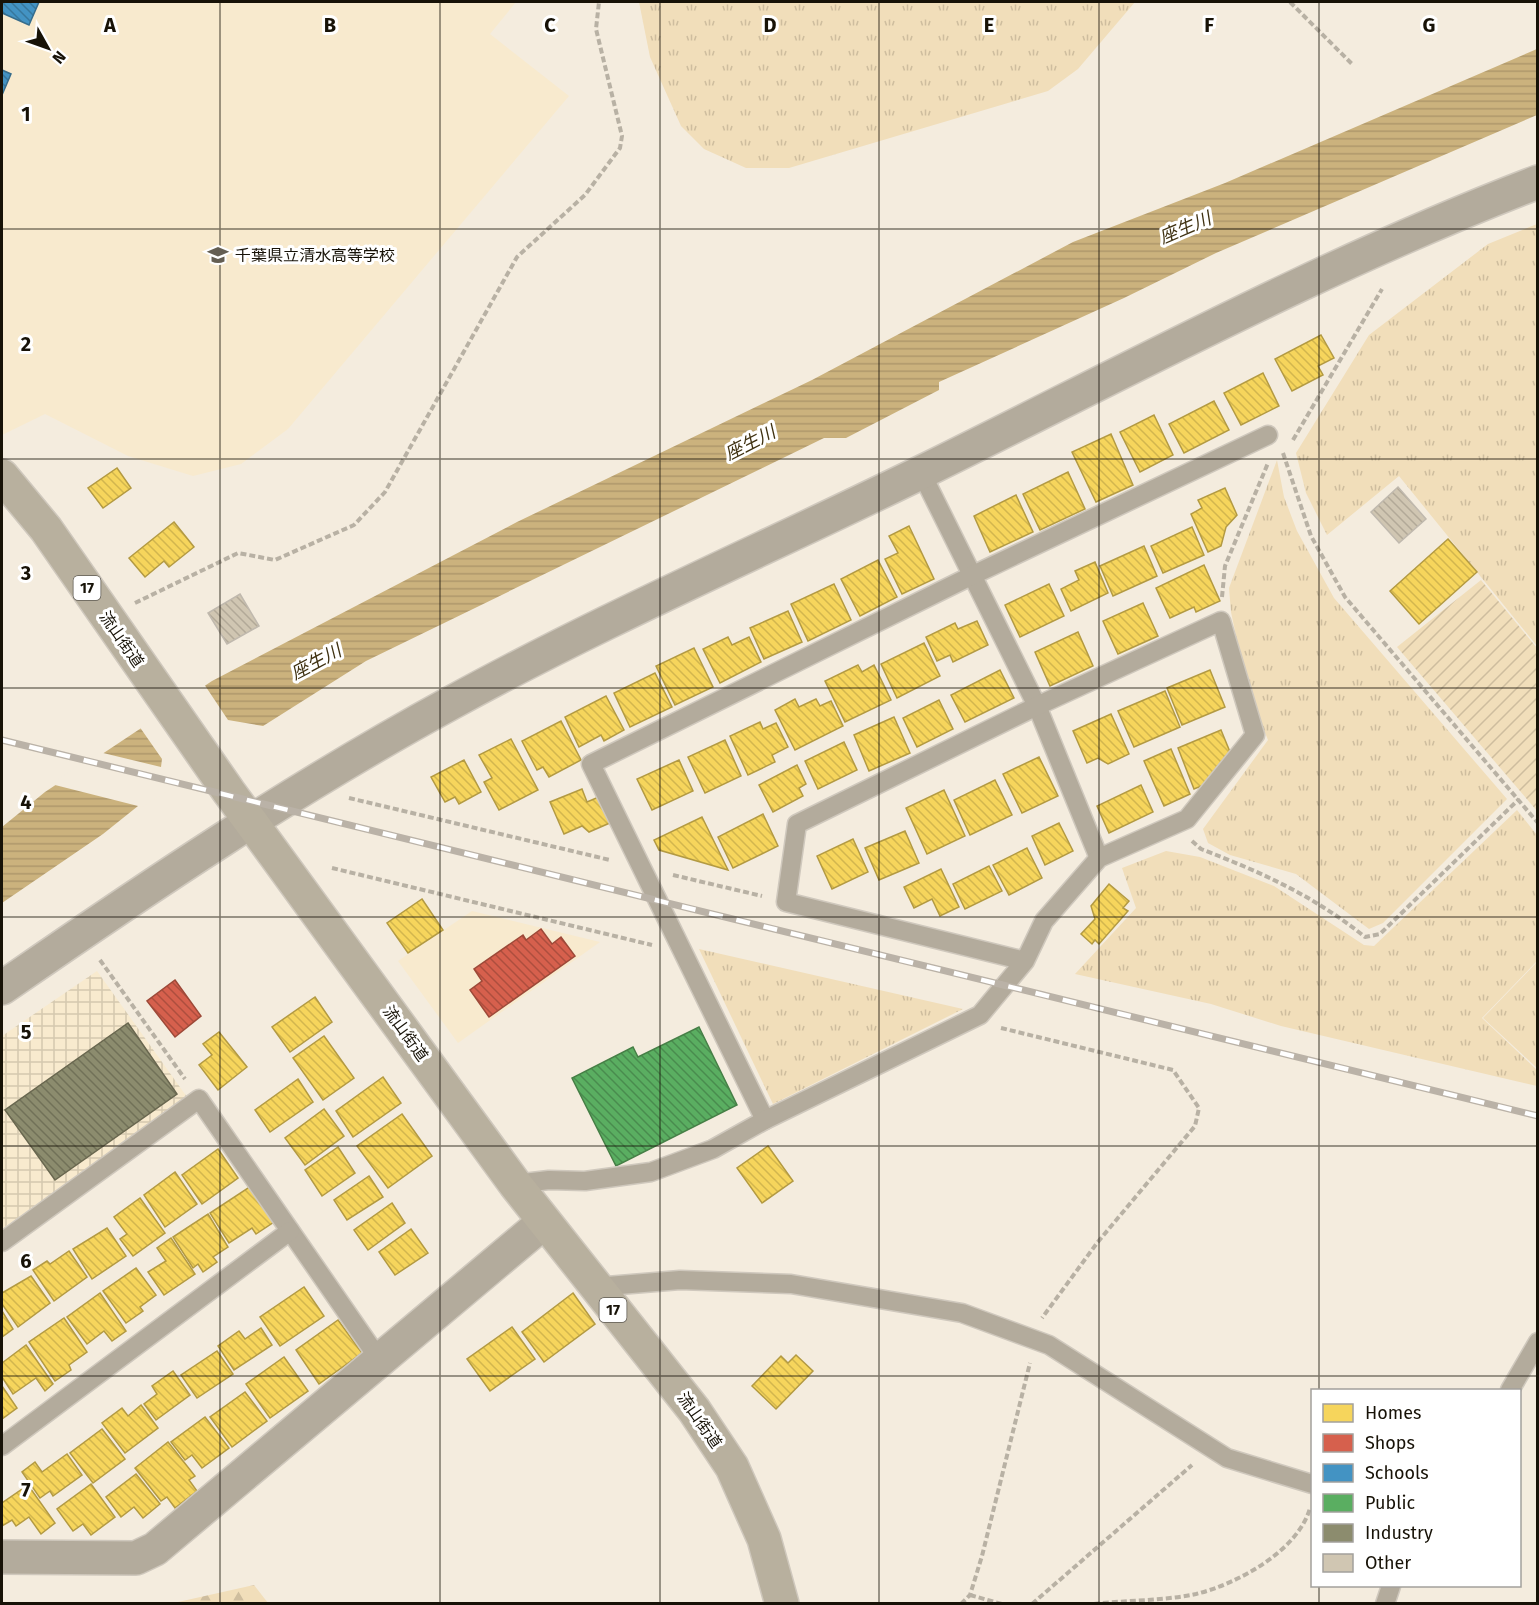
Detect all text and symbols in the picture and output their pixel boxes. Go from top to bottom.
text: A [103,13,117,37]
text: B [324,13,336,37]
text: C [544,13,556,37]
text: D [763,13,777,37]
text: E [984,13,994,37]
text: F [1204,13,1214,37]
text: G [1423,13,1435,37]
north arrow [18,18,78,78]
text: N [48,47,70,67]
text: 1 [21,102,31,126]
water label: 座生川 [1156,207,1216,249]
school or university icon: 千葉県立清水高等学校 [206,243,230,267]
place label: 千葉県立清水高等学校 [235,246,395,265]
text: 2 [21,332,31,356]
water label: 座生川 [721,420,781,465]
text: 3 [20,561,31,585]
road number: 17 [74,576,100,600]
street label: 流山街道 [95,608,148,671]
water label: 座生川 [287,639,347,684]
text: 4 [20,790,32,814]
street label: 流山街道 [379,1002,432,1065]
text: 5 [21,1020,32,1044]
text: 6 [20,1249,32,1273]
road number: 17 [600,1298,626,1322]
street label: 流山街道 [673,1389,726,1452]
legend [1311,1389,1521,1587]
text: Homes [1365,1402,1421,1424]
text: Shops [1365,1432,1415,1454]
text: Schools [1365,1462,1429,1484]
text: 7 [21,1478,31,1502]
text: Public [1365,1492,1415,1514]
text: Industry [1365,1522,1433,1544]
text: Other [1365,1552,1411,1574]

